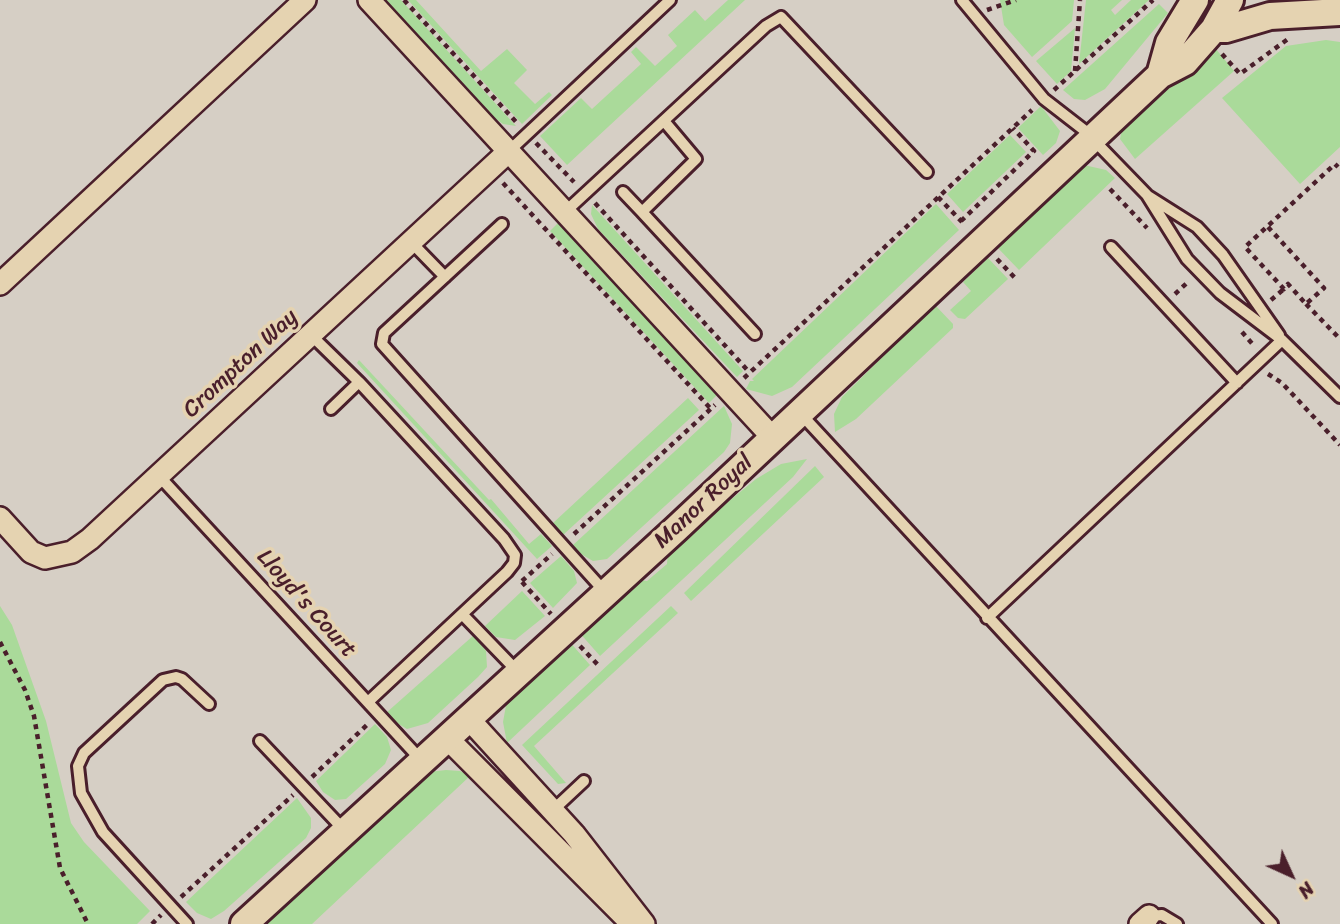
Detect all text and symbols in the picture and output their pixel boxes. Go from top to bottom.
street label: Crompton Way [178,304,304,424]
street label: Manor Royal [649,449,759,555]
street label: Lloyd's Court [250,544,362,664]
north arrow [1256,840,1326,910]
text: N [1290,874,1323,907]

